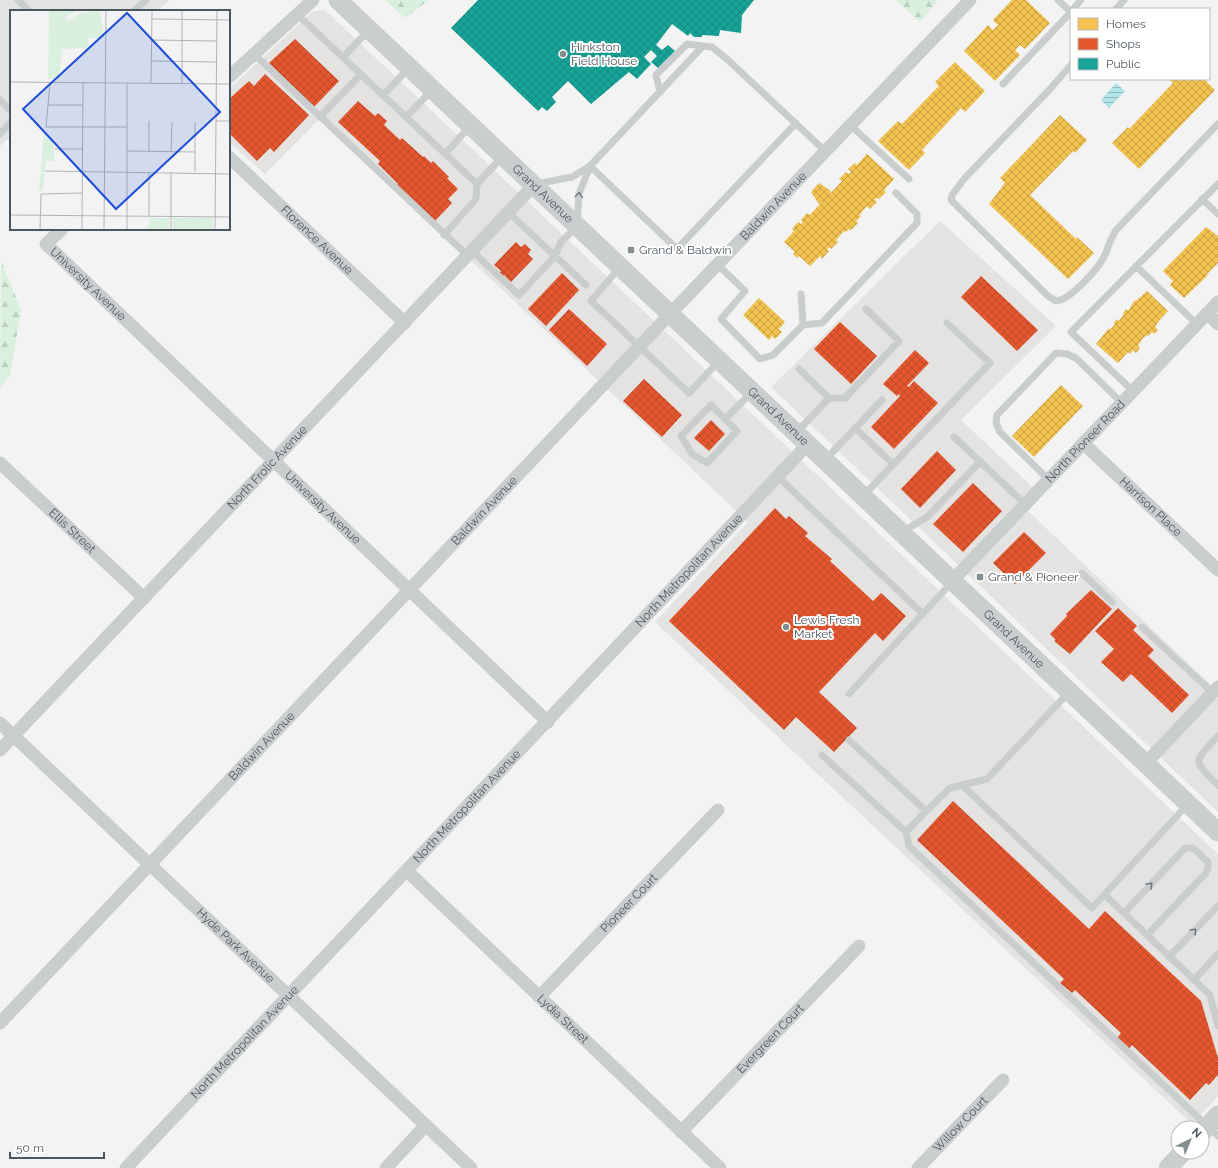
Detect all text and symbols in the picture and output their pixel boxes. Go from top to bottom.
legend [1070,8,1210,80]
inset map [10,10,230,230]
text: Homes [1106,17,1146,31]
text: Shops [1106,37,1141,51]
place label: Hinkston Field House [571,40,637,68]
marker: Hinkston Field House [558,49,568,59]
text: Public [1106,57,1141,71]
street label: Grand Avenue [510,162,576,226]
street label: Baldwin Avenue [737,169,809,243]
one-way arrow [574,192,583,198]
street label: Florence Avenue [278,203,356,277]
place label: Grand & Baldwin [639,243,732,257]
street label: University Avenue [47,245,129,323]
marker: Grand & Baldwin [626,245,636,255]
street label: Grand Avenue [745,384,812,448]
street label: North Pioneer Road [1043,397,1128,485]
street label: North Frolic Avenue [224,423,310,512]
street label: University Avenue [282,468,364,547]
street label: Baldwin Avenue [448,473,520,548]
street label: Harrison Place [1117,474,1185,539]
street label: Ellis Street [46,506,98,556]
street label: North Metropolitan Avenue [632,511,746,630]
place label: Grand & Pioneer [988,570,1079,584]
marker: Grand & Pioneer [975,572,985,582]
street label: Grand Avenue [980,607,1047,671]
place label: Lewis Fresh Market [794,613,859,641]
marker: Lewis Fresh Market [781,622,791,632]
street label: Baldwin Avenue [226,709,298,783]
street label: North Metropolitan Avenue [410,747,523,866]
street label: Pioneer Court [598,871,660,935]
one-way arrow [1146,882,1153,889]
street label: Hyde Park Avenue [194,905,277,986]
one-way arrow [1189,928,1197,936]
street label: North Metropolitan Avenue [188,983,301,1102]
street label: Lydia Street [534,991,591,1047]
street label: Evergreen Court [734,1001,807,1076]
street label: Willow Court [930,1093,990,1155]
north arrow [1170,1120,1210,1160]
text: N [1189,1125,1204,1141]
scale bar [10,1134,104,1160]
text: 50 m [16,1141,44,1155]

